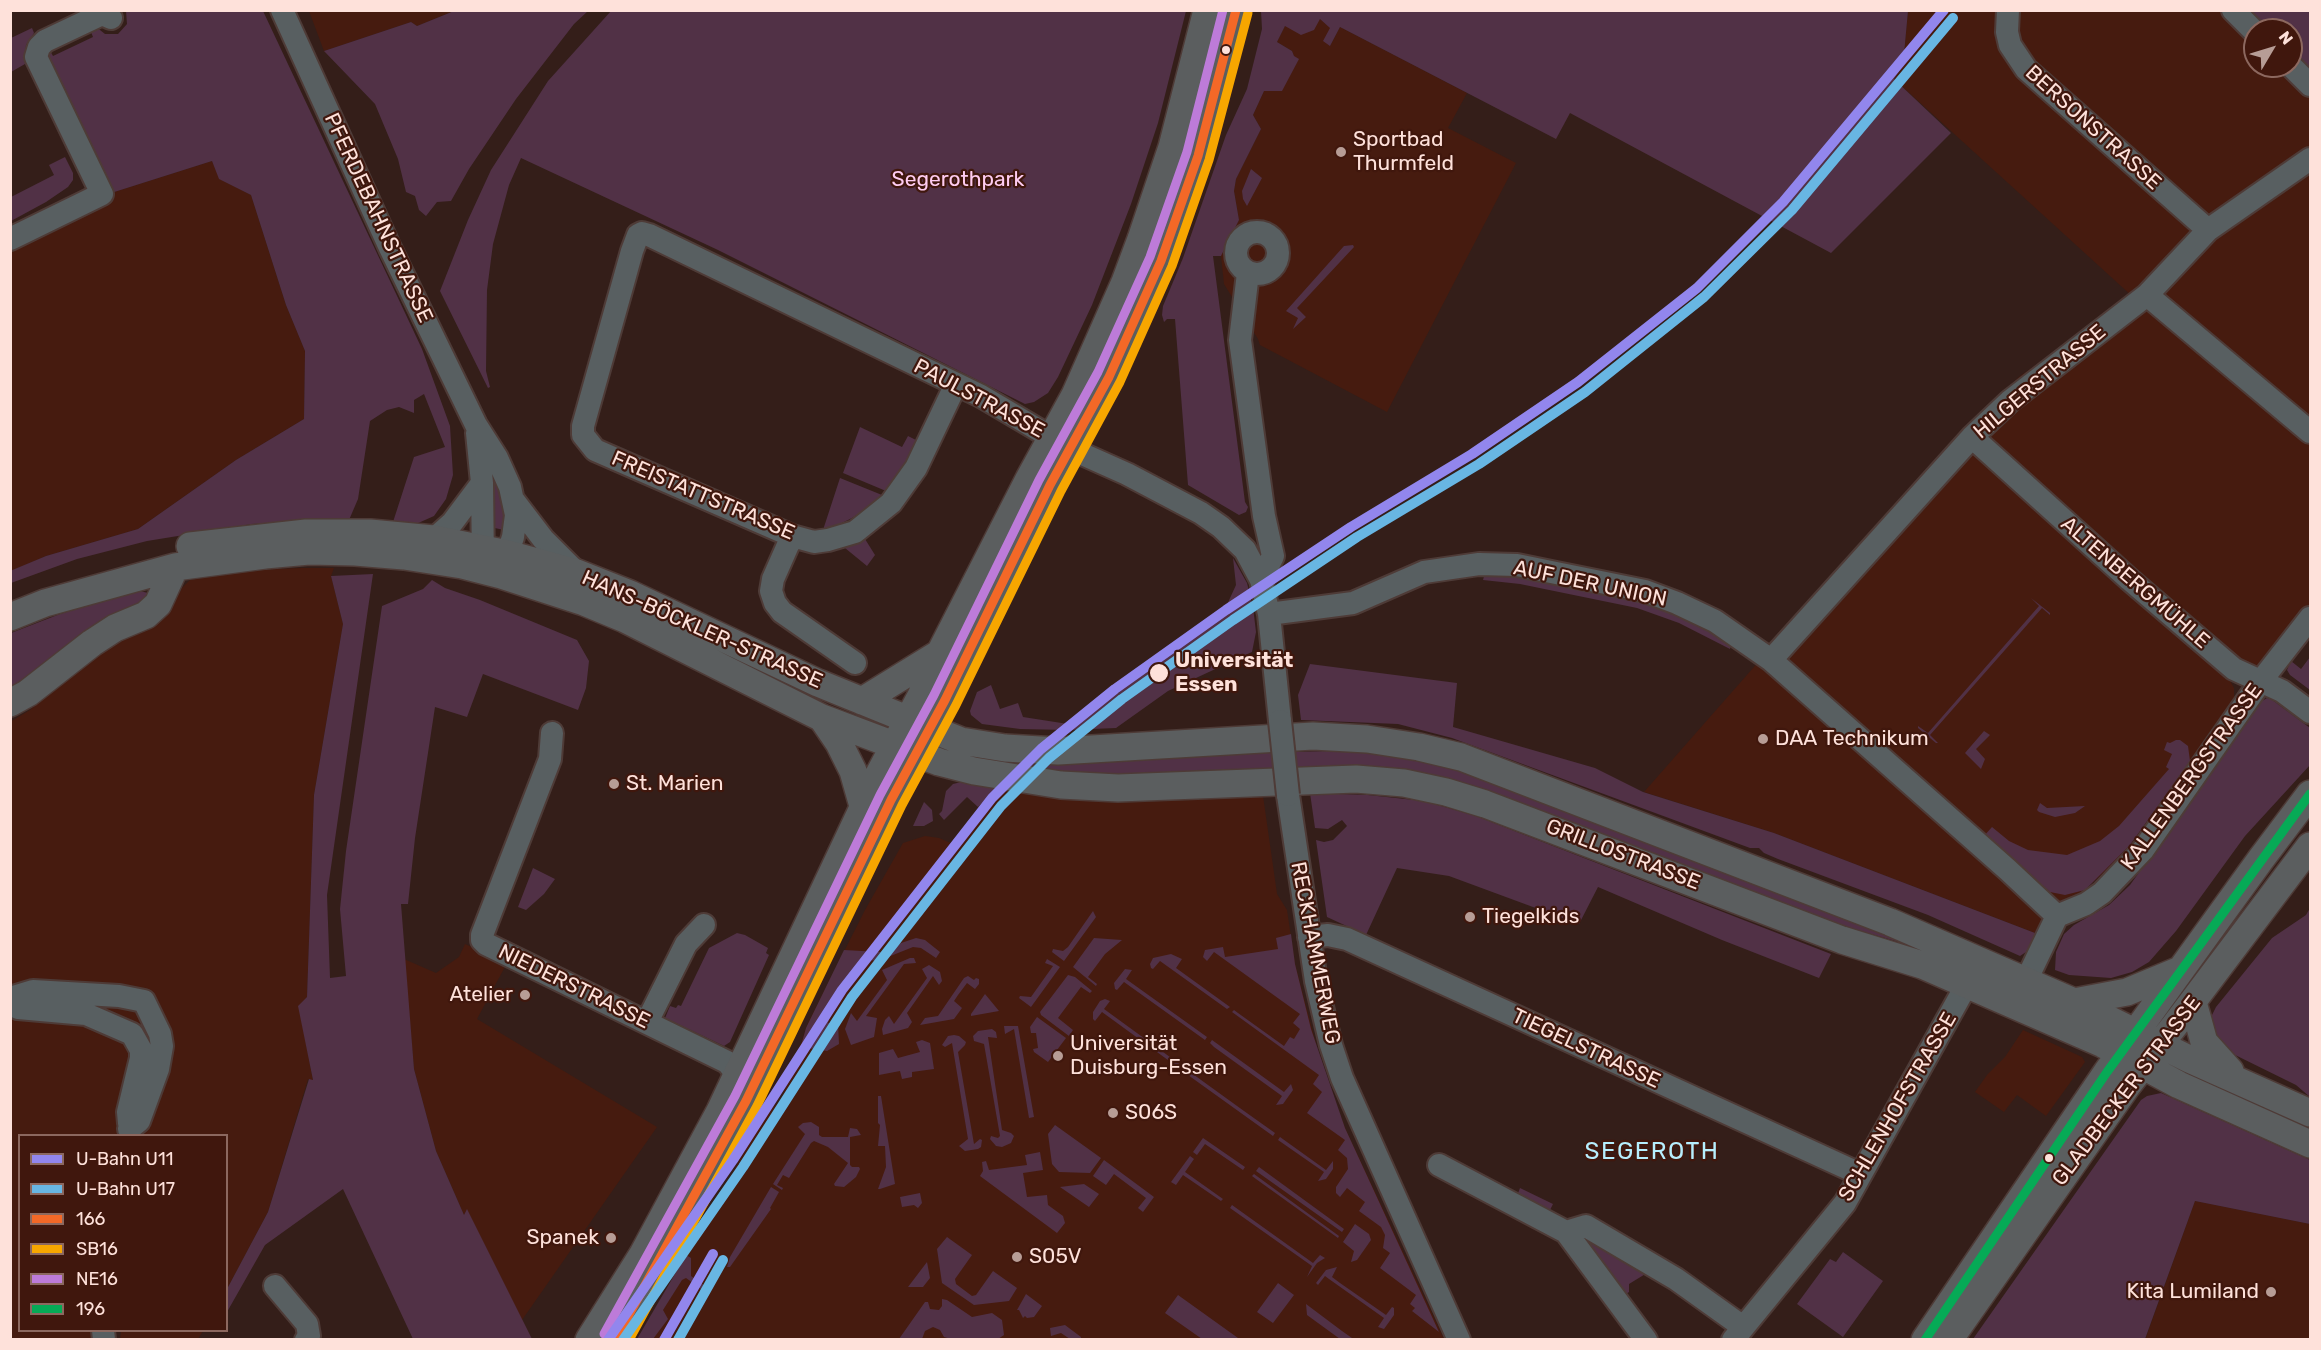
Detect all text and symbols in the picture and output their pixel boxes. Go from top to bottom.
north arrow [2243,18,2303,78]
text: N [2275,27,2297,48]
unlabelled marker [1220,44,1232,56]
street label: BERSONSTRASSE [2020,60,2166,196]
street label: PFERDEBAHNSTRASSE [318,109,438,327]
place label: Sportbad Thurmfeld [1353,127,1454,177]
marker: Sportbad Thurmfeld [1334,145,1348,159]
park label: Segerothpark [892,167,1024,193]
street label: HILGERSTRASSE [1969,319,2111,445]
street label: PAULSTRASSE [909,354,1049,444]
street label: FREISTATTSTRASSE [608,446,798,546]
street label: ALTENBERGMÜHLE [2056,512,2214,654]
street label: AUF DER UNION [1511,555,1669,613]
street label: HANS-BÖCKLER-STRASSE [578,565,826,695]
place label: Universität Essen [1175,648,1293,698]
marker: Universität Essen [1148,662,1170,684]
street label: KALLENBERGSTRASSE [2116,679,2268,875]
place label: DAA Technikum [1775,726,1929,752]
marker: DAA Technikum [1756,732,1770,746]
place label: St. Marien [626,771,724,797]
marker: St. Marien [607,777,621,791]
street label: GRILLOSTRASSE [1542,814,1704,896]
street label: RECKHAMMERWEG [1285,860,1345,1046]
place label: Tiegelkids [1482,904,1579,930]
marker: Tiegelkids [1463,910,1477,924]
street label: NIEDERSTRASSE [494,939,654,1035]
place label: Atelier [450,982,513,1008]
marker: Atelier [518,988,532,1002]
street label: GLADBECKER STRASSE [2047,991,2207,1191]
street label: TIEGELSTRASSE [1508,1004,1664,1094]
street label: SCHLENHOFSTRASSE [1834,1008,1962,1206]
place label: Universität Duisburg-Essen [1070,1031,1227,1081]
marker: Universität Duisburg-Essen [1051,1049,1065,1063]
place label: S06S [1125,1100,1177,1126]
marker: S06S [1106,1106,1120,1120]
legend [18,1134,228,1332]
district label: SEGEROTH [1585,1138,1719,1166]
text: U-Bahn U11 [76,1148,173,1170]
unlabelled marker [2043,1152,2055,1164]
text: U-Bahn U17 [76,1178,175,1200]
text: 166 [76,1208,105,1230]
place label: Spanek [527,1225,599,1251]
marker: Spanek [604,1231,618,1245]
text: SB16 [76,1238,118,1260]
place label: S05V [1029,1244,1082,1270]
marker: S05V [1010,1250,1024,1264]
text: NE16 [76,1268,118,1290]
place label: Kita Lumiland [2127,1279,2259,1305]
marker: Kita Lumiland [2264,1285,2278,1299]
text: 196 [76,1298,105,1320]

